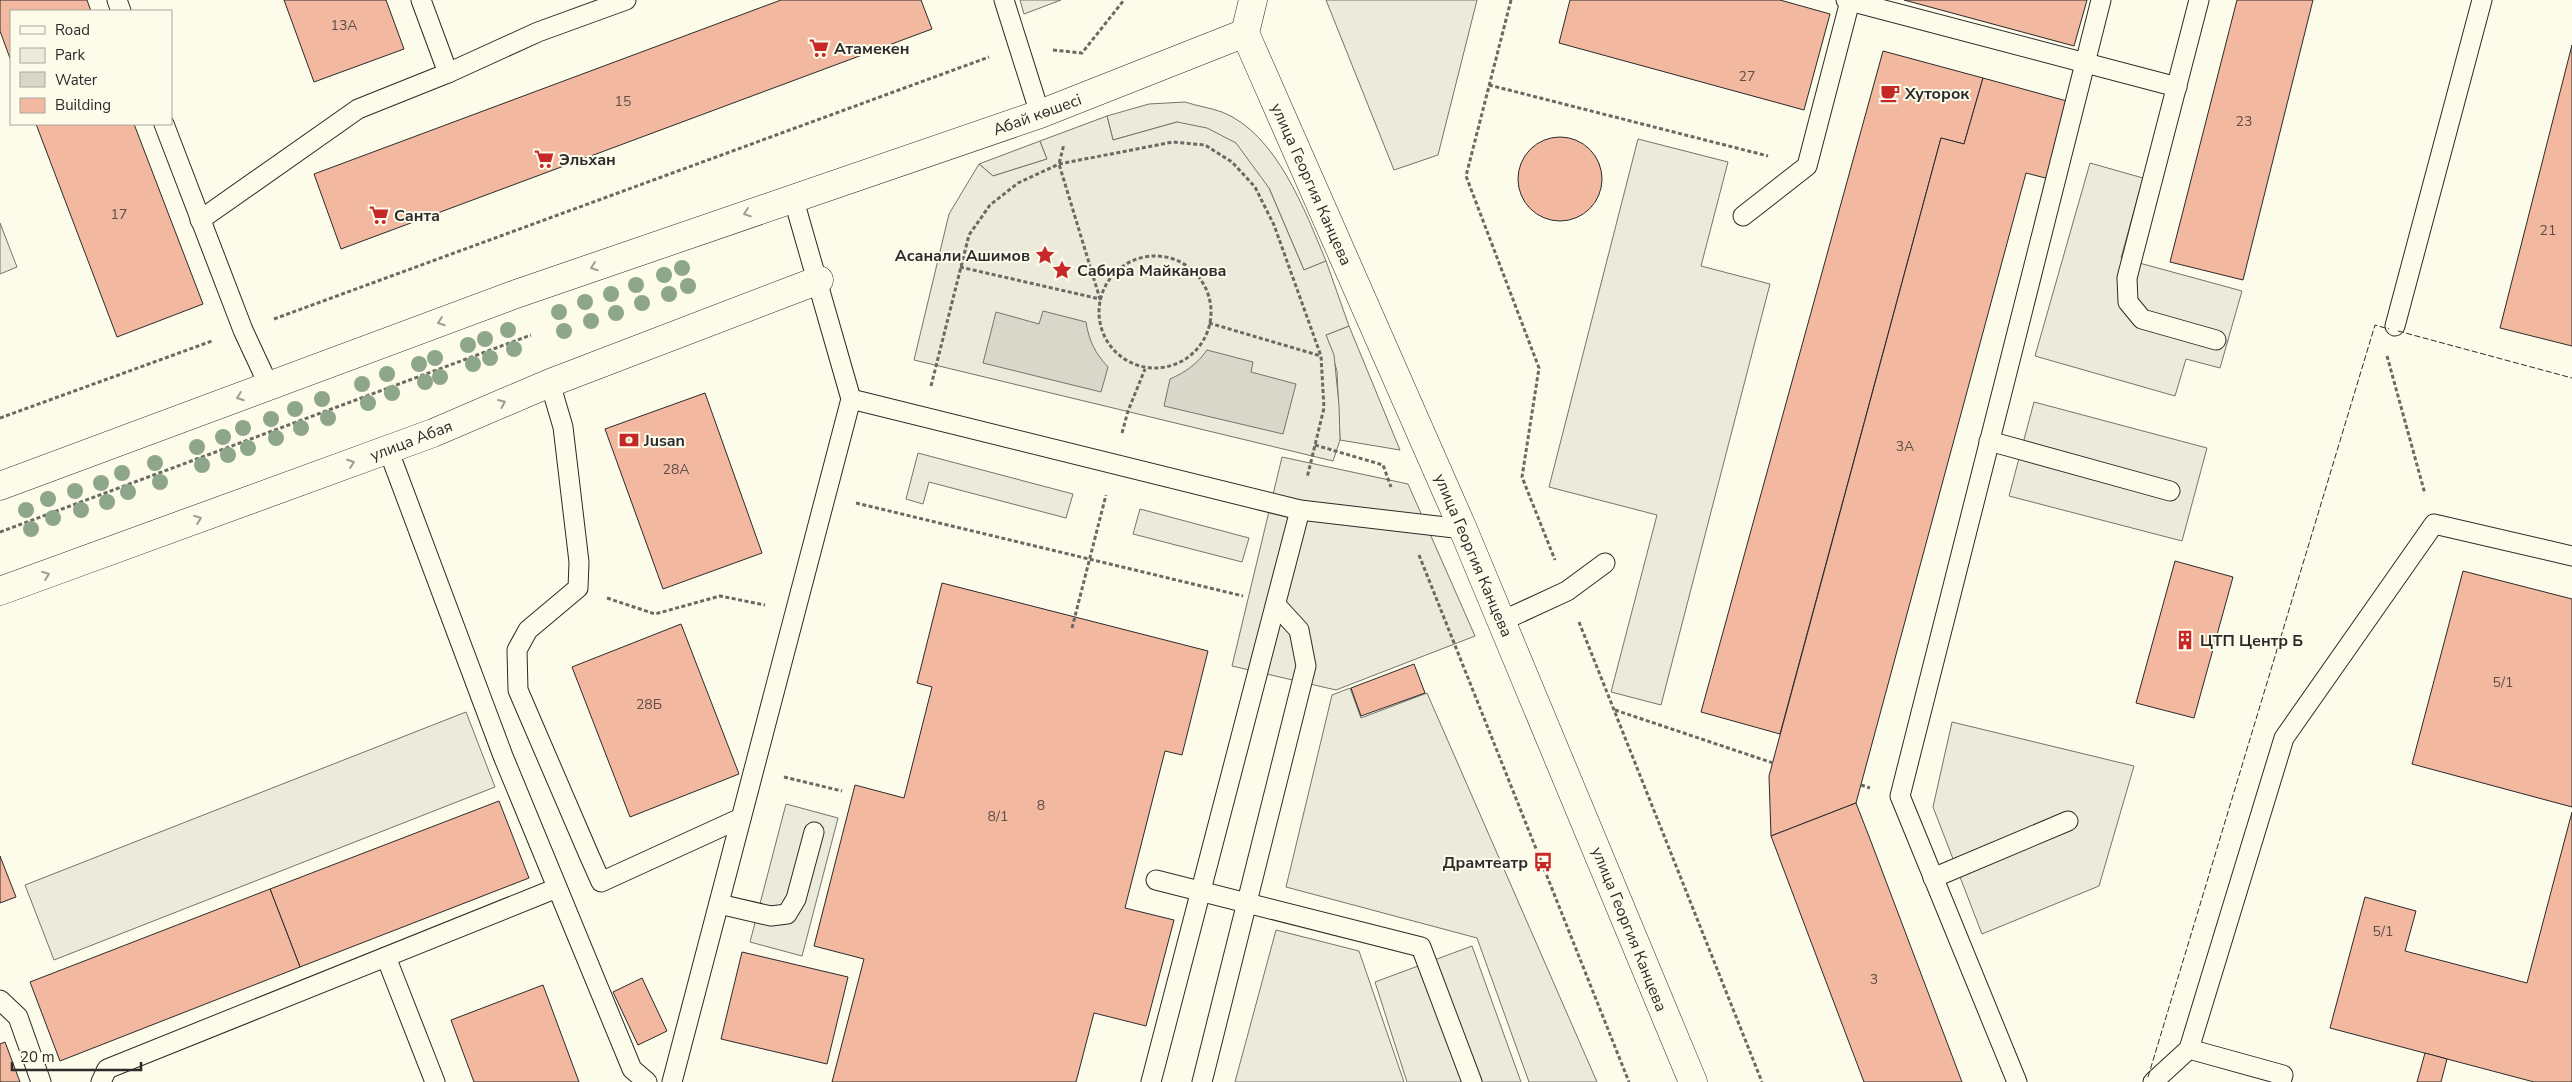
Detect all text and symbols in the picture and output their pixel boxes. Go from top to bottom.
legend [10,10,172,125]
house number: 13А [330,16,358,35]
text: Road [55,20,90,40]
supermarket icon: Атамекен [808,37,830,59]
place label: Атамекен [834,38,909,60]
text: Park [55,45,85,65]
house number: 27 [1739,67,1755,86]
text: Water [55,70,98,90]
cafe icon: Хуторок [1879,82,1901,104]
place label: Хуторок [1904,83,1970,105]
street label: Абай көшесі [990,89,1085,141]
house number: 15 [615,92,631,111]
text: Building [55,95,111,115]
street label: улица Георгия Канцева [1265,100,1357,269]
house number: 23 [2236,112,2252,131]
supermarket icon: Эльхан [533,148,555,170]
place label: Эльхан [559,149,616,171]
supermarket icon: Санта [368,204,390,226]
house number: 17 [111,205,127,224]
place label: Санта [394,205,440,227]
one-way arrow [744,207,752,217]
house number: 21 [2540,221,2556,240]
place icon: Асанали Ашимов [1034,244,1056,266]
place label: Асанали Ашимов [895,245,1030,267]
place icon: Сабира Майканова [1051,259,1073,281]
place label: Сабира Майканова [1077,260,1227,282]
one-way arrow [590,261,599,271]
one-way arrow [437,316,446,326]
one-way arrow [236,391,245,401]
one-way arrow [497,399,506,410]
street label: улица Абая [367,415,456,467]
bank icon: Jusan [618,429,640,451]
place label: Jusan [643,430,685,452]
house number: 3А [1896,437,1914,456]
one-way arrow [346,459,355,469]
house number: 28А [662,460,690,479]
street label: улица Георгия Канцева [1429,470,1518,641]
one-way arrow [194,515,202,525]
one-way arrow [41,571,50,581]
building icon: ЦТП Центр Б [2174,629,2196,651]
place label: ЦТП Центр Б [2200,630,2303,652]
house number: 5/1 [2493,673,2513,692]
house number: 28Б [636,695,662,714]
house number: 8 [1037,796,1045,815]
house number: 8/1 [988,807,1008,826]
street label: улица Георгия Канцева [1586,844,1672,1015]
bus stop icon: Драмтеатр [1532,851,1554,873]
place label: Драмтеатр [1443,852,1528,874]
house number: 5/1 [2373,922,2393,941]
house number: 3 [1870,970,1878,989]
scale bar [12,1040,141,1072]
text: 20 m [20,1047,55,1067]

